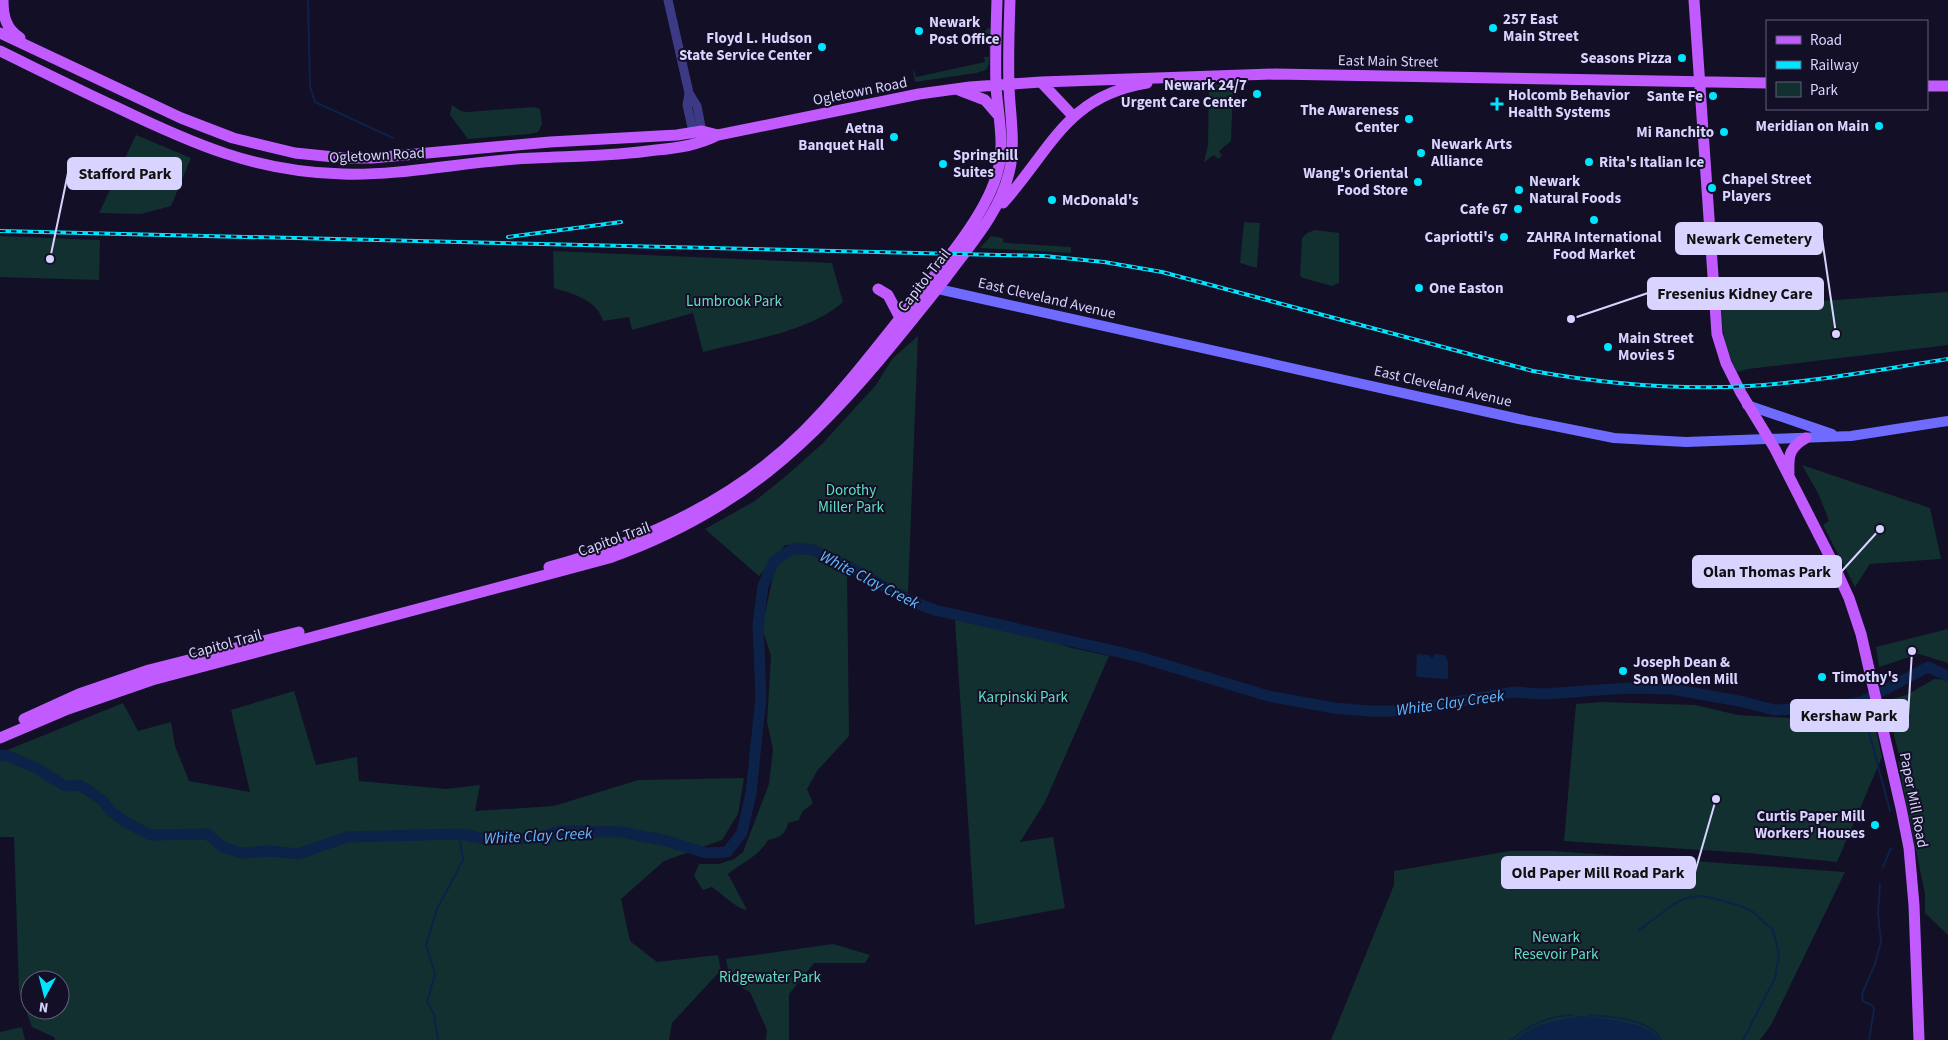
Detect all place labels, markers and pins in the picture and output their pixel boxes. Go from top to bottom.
place label: 257 East Main Street [1503,9,1579,47]
place label: Newark Post Office [929,12,1000,50]
marker: 257 East Main Street [1487,22,1499,34]
marker: Newark Post Office [913,25,925,37]
place label: Floyd L. Hudson State Service Center [679,28,812,66]
marker: Floyd L. Hudson State Service Center [816,41,828,53]
place label: Seasons Pizza [1580,48,1672,69]
marker: Seasons Pizza [1676,52,1688,64]
place label: Newark 24/7 Urgent Care Center [1121,75,1247,113]
place label: Holcomb Behavior Health Systems [1508,85,1630,123]
place label: Sante Fe [1647,86,1703,107]
marker: Newark 24/7 Urgent Care Center [1251,88,1263,100]
marker: Sante Fe [1707,90,1719,102]
marker: Holcomb Behavior Health Systems [1490,97,1504,111]
place label: The Awareness Center [1300,100,1399,138]
marker: The Awareness Center [1403,113,1415,125]
place label: Meridian on Main [1756,116,1869,137]
place label: Aetna Banquet Hall [798,118,885,156]
marker: Meridian on Main [1873,120,1885,132]
place label: Mi Ranchito [1636,122,1714,143]
marker: Mi Ranchito [1718,126,1730,138]
marker: Aetna Banquet Hall [888,131,900,143]
place label: Newark Arts Alliance [1430,134,1512,172]
place label: Springhill Suites [953,145,1019,183]
marker: Newark Arts Alliance [1415,147,1427,159]
place label: Rita's Italian Ice [1599,152,1704,173]
marker: Rita's Italian Ice [1583,156,1595,168]
callout: Stafford Park [68,158,181,189]
marker: Springhill Suites [937,158,949,170]
place label: Wang's Oriental Food Store [1303,163,1409,201]
place label: Chapel Street Players [1722,169,1812,207]
place label: Newark Natural Foods [1529,171,1621,209]
marker: Wang's Oriental Food Store [1412,176,1424,188]
marker: Chapel Street Players [1706,182,1718,194]
marker: Newark Natural Foods [1513,184,1525,196]
place label: McDonald's [1062,190,1139,211]
marker: McDonald's [1046,194,1058,206]
place label: Cafe 67 [1460,199,1508,220]
marker: Cafe 67 [1512,203,1524,215]
marker: ZAHRA International Food Market [1588,214,1600,226]
callout: Newark Cemetery [1676,223,1822,254]
place label: Capriotti's [1425,227,1494,248]
place label: ZAHRA International Food Market [1527,227,1662,265]
marker: Capriotti's [1498,231,1510,243]
place label: One Easton [1429,278,1503,299]
callout: Fresenius Kidney Care [1648,278,1823,309]
marker: One Easton [1413,282,1425,294]
place label: Main Street Movies 5 [1618,328,1694,366]
marker: Main Street Movies 5 [1602,341,1614,353]
callout: Olan Thomas Park [1693,556,1841,587]
place label: Joseph Dean & Son Woolen Mill [1633,652,1739,690]
marker: Joseph Dean & Son Woolen Mill [1617,665,1629,677]
place label: Timothy's [1832,667,1899,688]
marker: Timothy's [1816,671,1828,683]
callout: Kershaw Park [1791,700,1908,731]
place label: Curtis Paper Mill Workers' Houses [1755,806,1866,844]
marker: Curtis Paper Mill Workers' Houses [1869,819,1881,831]
callout: Old Paper Mill Road Park [1502,857,1695,888]

